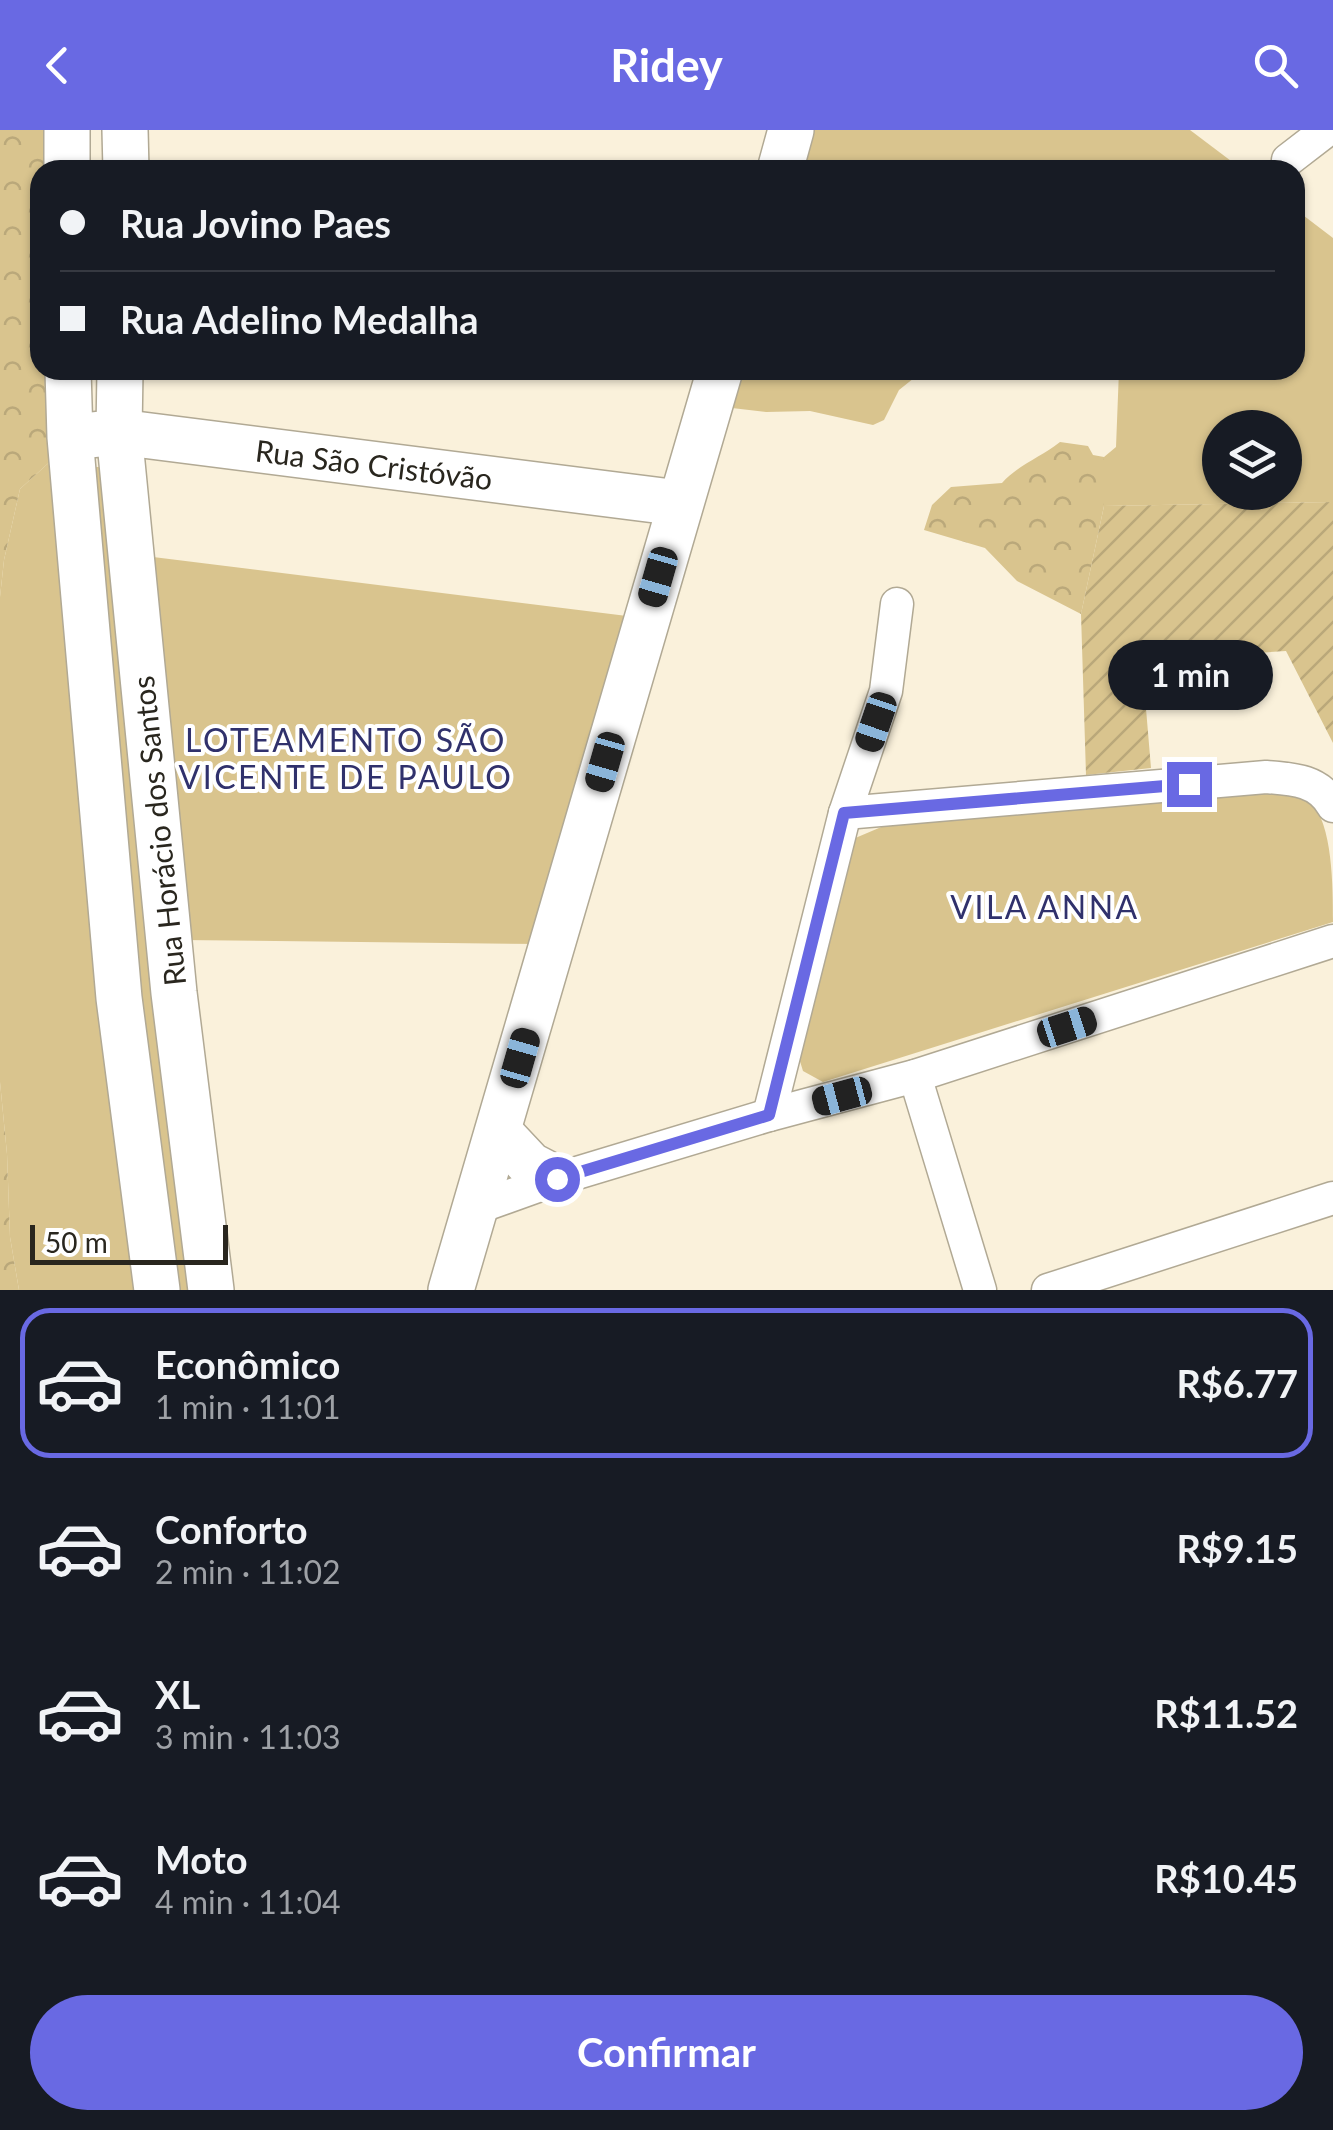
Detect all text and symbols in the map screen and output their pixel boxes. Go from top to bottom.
icon: back [30,38,85,93]
text: Ridey [610,38,723,92]
icon: search [1248,38,1303,93]
text: Rua Jovino Paes [120,200,391,246]
text: Rua Adelino Medalha [120,296,478,342]
map controls [1202,410,1302,510]
button: layers [1202,410,1302,510]
street label: Rua São Cristóvão [253,432,495,496]
car [635,544,681,610]
callout: 1 min [1106,639,1272,709]
text: 1 min [1151,655,1230,694]
street label: Rua Horácio dos Santos [124,674,192,988]
car [852,689,900,755]
district label: LOTEAMENTO SÃO VICENTE DE PAULO [179,720,513,796]
car [582,729,628,795]
route end [1167,762,1212,807]
district label: VILA ANNA [950,887,1140,926]
car [1034,1003,1100,1051]
car [497,1025,543,1091]
car [809,1074,875,1118]
route start [535,1157,580,1202]
scale bar [30,1220,228,1264]
text: 50 m [45,1225,108,1259]
icon: car [35,1338,125,1428]
text: Econômico [155,1341,340,1387]
text: R$6.77 [1176,1360,1298,1406]
text: 1 min · 11:01 [155,1387,341,1426]
icon: car [35,1503,125,1593]
text: Conforto [155,1506,308,1552]
text: R$9.15 [1176,1525,1298,1571]
text: 2 min · 11:02 [155,1552,341,1591]
icon: car [35,1668,125,1758]
text: XL [155,1671,200,1717]
text: R$11.52 [1154,1690,1298,1736]
text: 3 min · 11:03 [155,1717,341,1756]
icon: car [35,1833,125,1923]
text: Moto [155,1836,248,1882]
text: R$10.45 [1154,1855,1298,1901]
text: 4 min · 11:04 [155,1882,341,1921]
button: Confirmar [30,1995,1303,2110]

